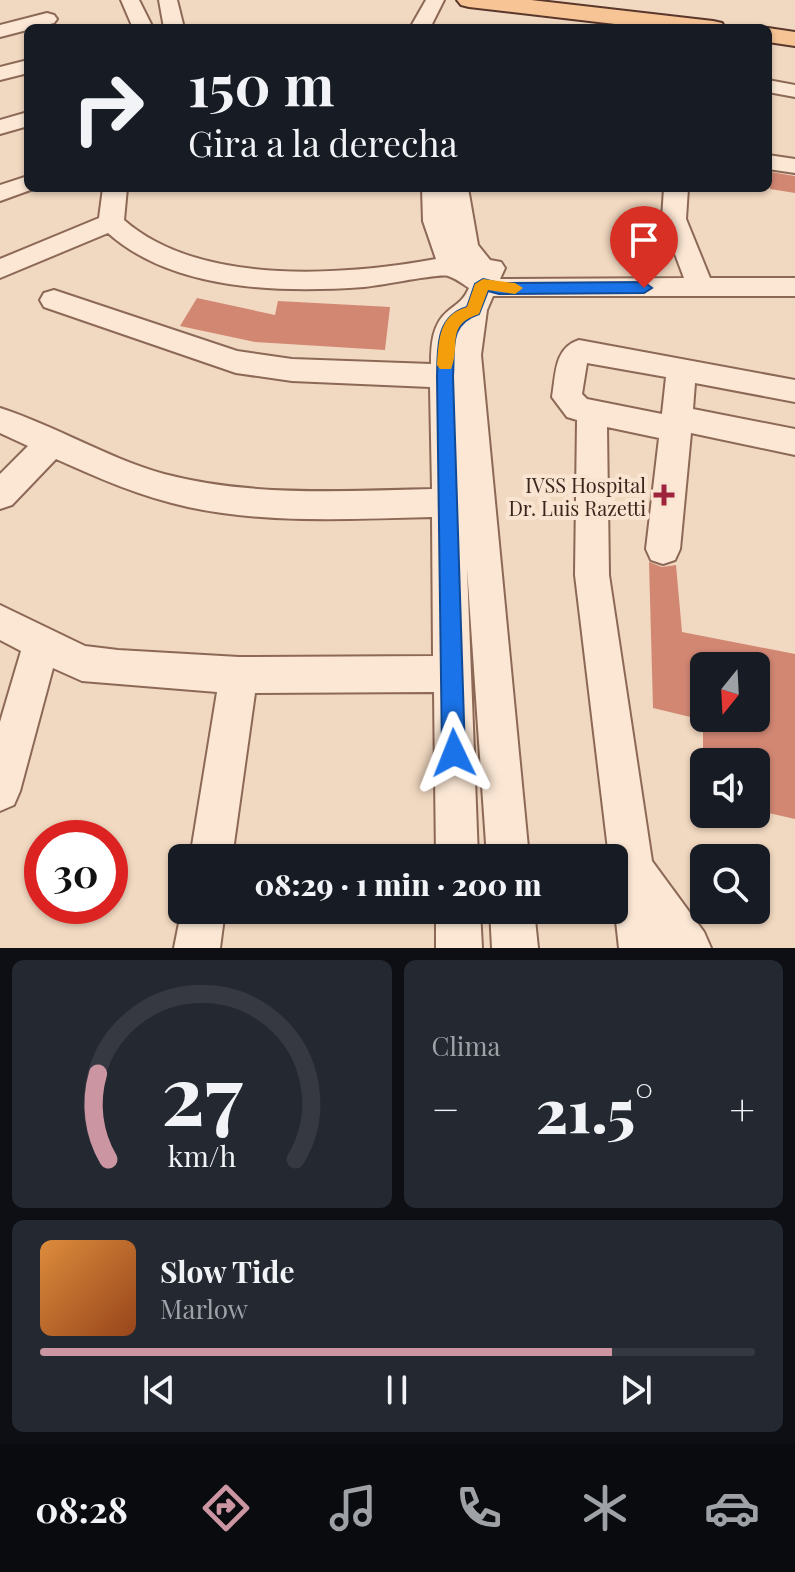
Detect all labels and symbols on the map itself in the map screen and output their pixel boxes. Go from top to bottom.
pin [610,206,678,288]
place label: IVSS Hospital Dr. Luis Razetti [508,471,646,521]
marker: IVSS Hospital Dr. Luis Razetti [653,484,675,506]
north arrow [690,652,770,732]
position arrow [412,711,496,795]
speed limit sign: 30 [24,820,128,924]

